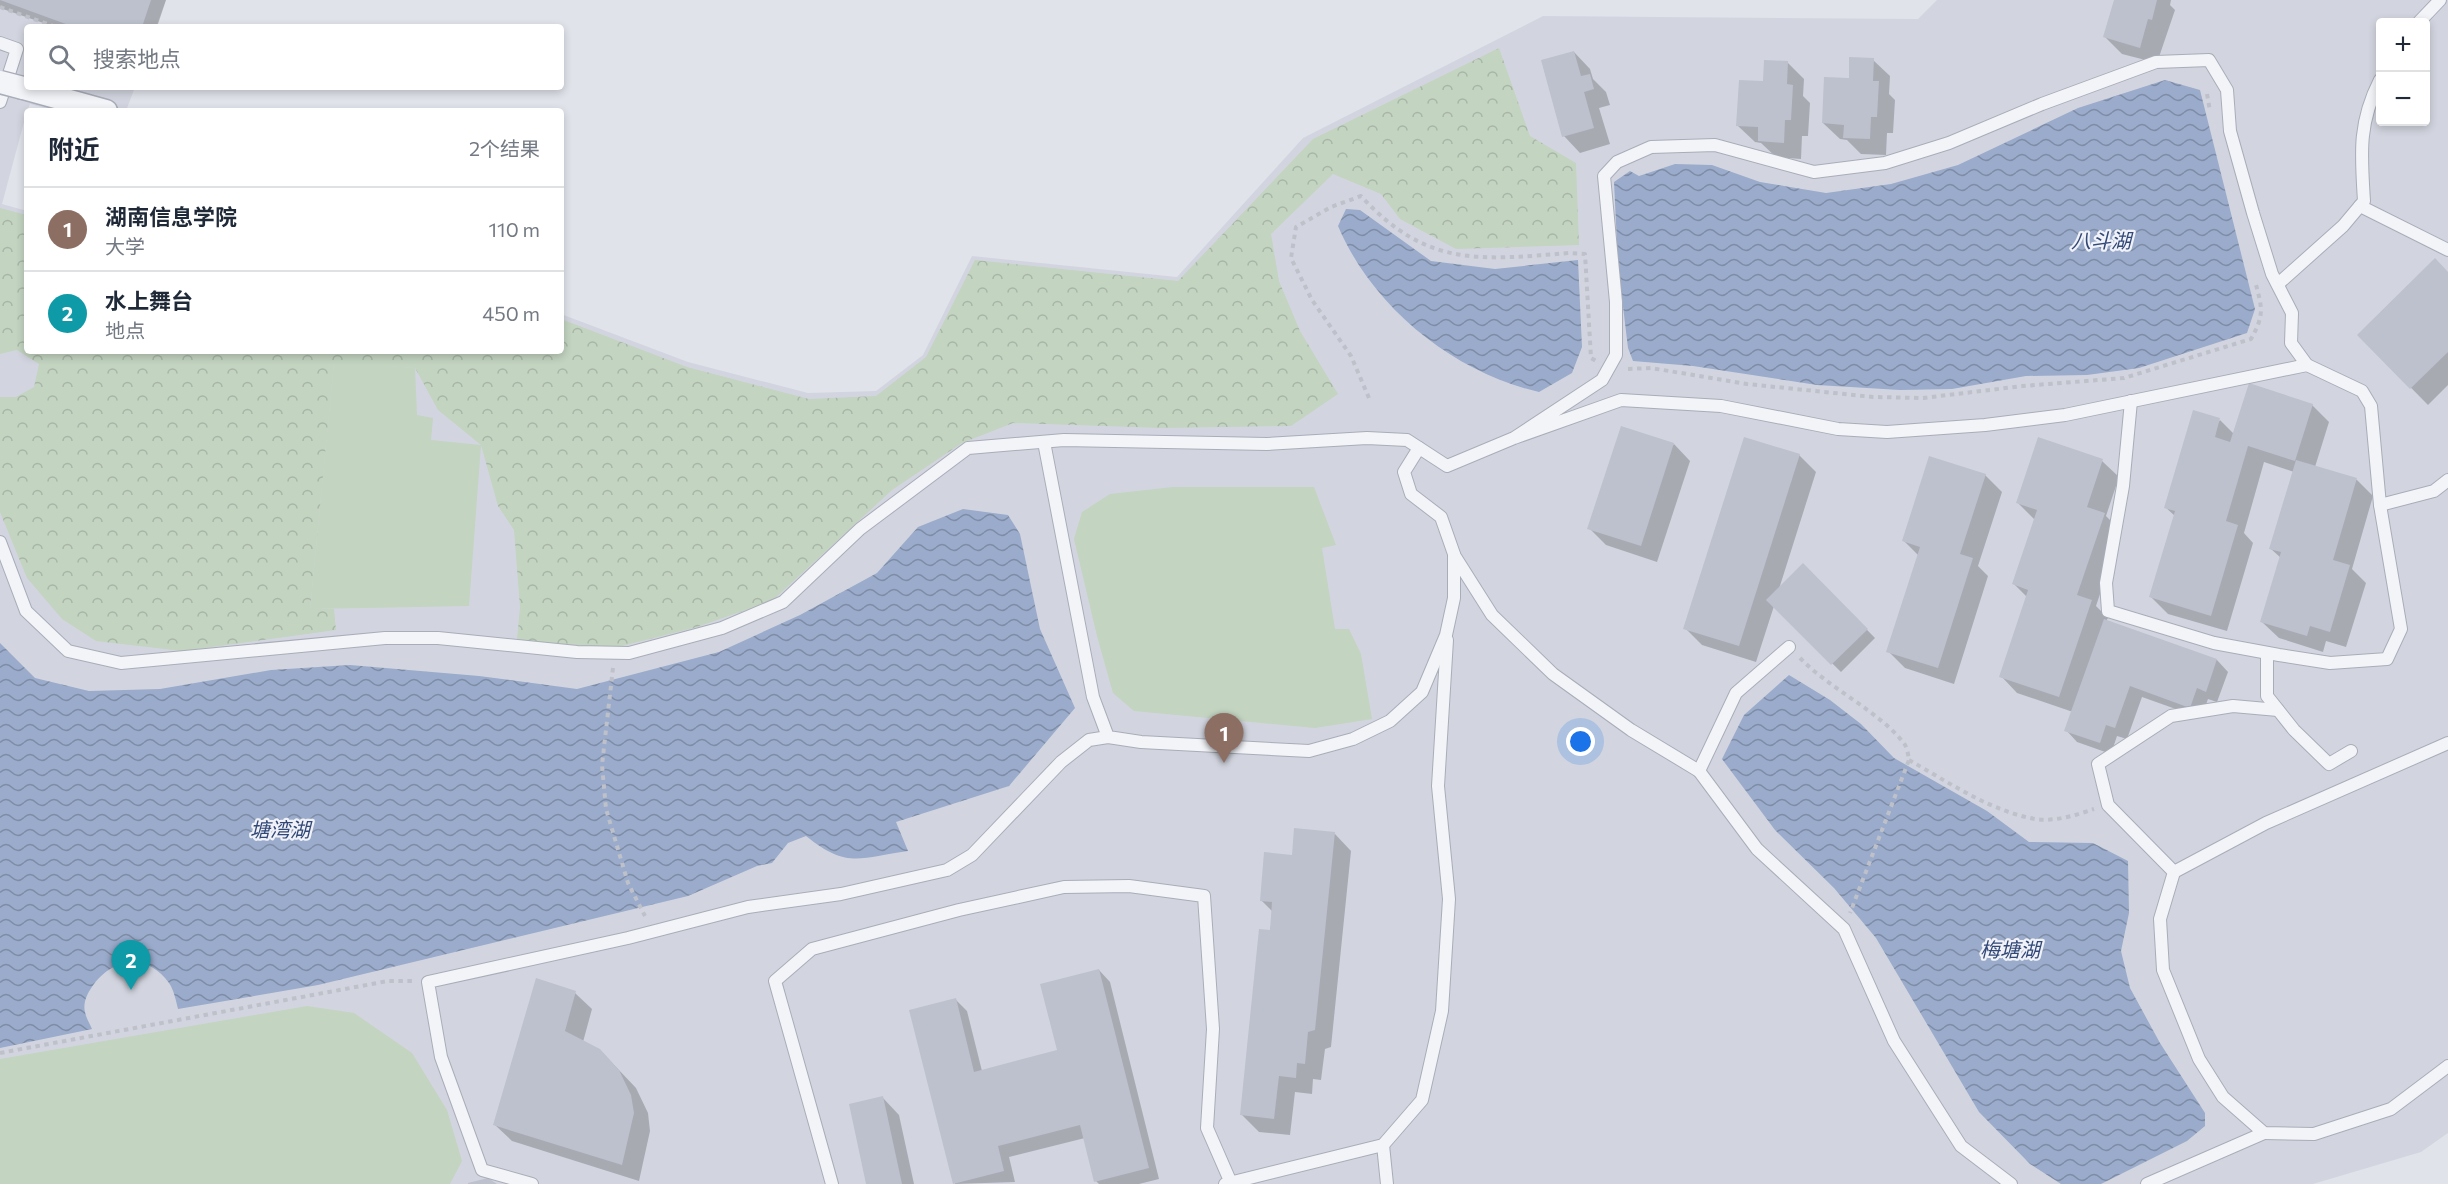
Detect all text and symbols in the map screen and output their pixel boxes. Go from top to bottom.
map controls [2376,18,2430,126]
button: + [2376,18,2430,72]
search box [24,24,564,90]
icon: search [45,41,78,74]
text: 搜索地点 [93,45,181,72]
button: − [2376,72,2430,126]
text: 附近 [48,133,100,164]
text: 2个结果 [469,136,540,160]
text: 湖南信息学院 [105,203,237,230]
text: 1 [63,217,72,241]
text: 110 m [489,217,540,241]
water label: 八斗湖 [2071,228,2134,252]
text: 大学 [105,234,145,258]
text: 水上舞台 [105,287,193,314]
text: 2 [62,301,73,325]
text: 450 m [482,301,540,325]
text: 地点 [105,318,145,342]
pin: 1 [1204,714,1244,763]
your location [1566,727,1595,756]
water label: 塘湾湖 [250,817,313,841]
water label: 梅塘湖 [1980,937,2043,961]
pin: 2 [112,940,150,990]

